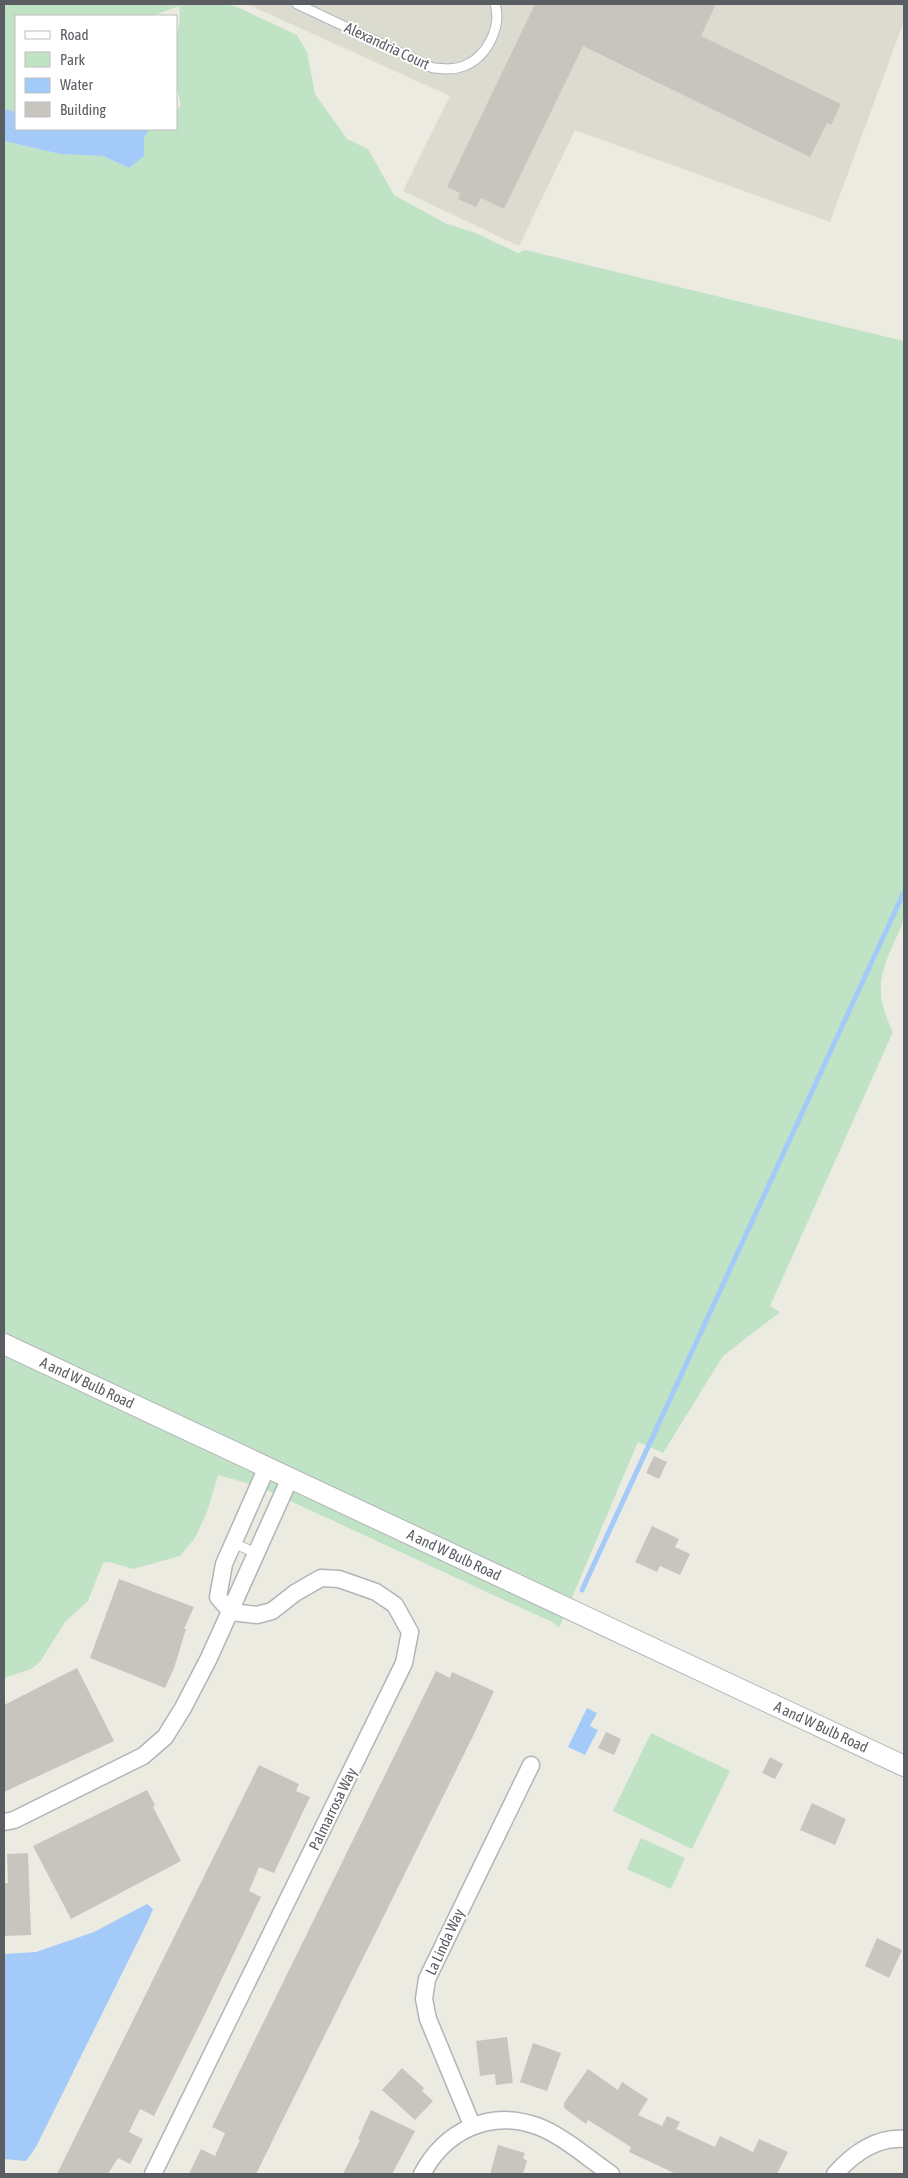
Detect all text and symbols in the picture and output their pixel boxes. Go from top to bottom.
legend [15,15,178,130]
street label: Alexandria Court [342,18,432,73]
text: Road [60,26,89,43]
text: Park [60,51,85,68]
text: Water [60,76,93,93]
text: Building [60,101,106,118]
street label: A and W Bulb Road [37,1353,137,1412]
street label: A and W Bulb Road [404,1525,504,1584]
street label: A and W Bulb Road [771,1697,871,1756]
street label: Palmarrosa Way [305,1765,360,1853]
street label: La Linda Way [422,1906,467,1978]

